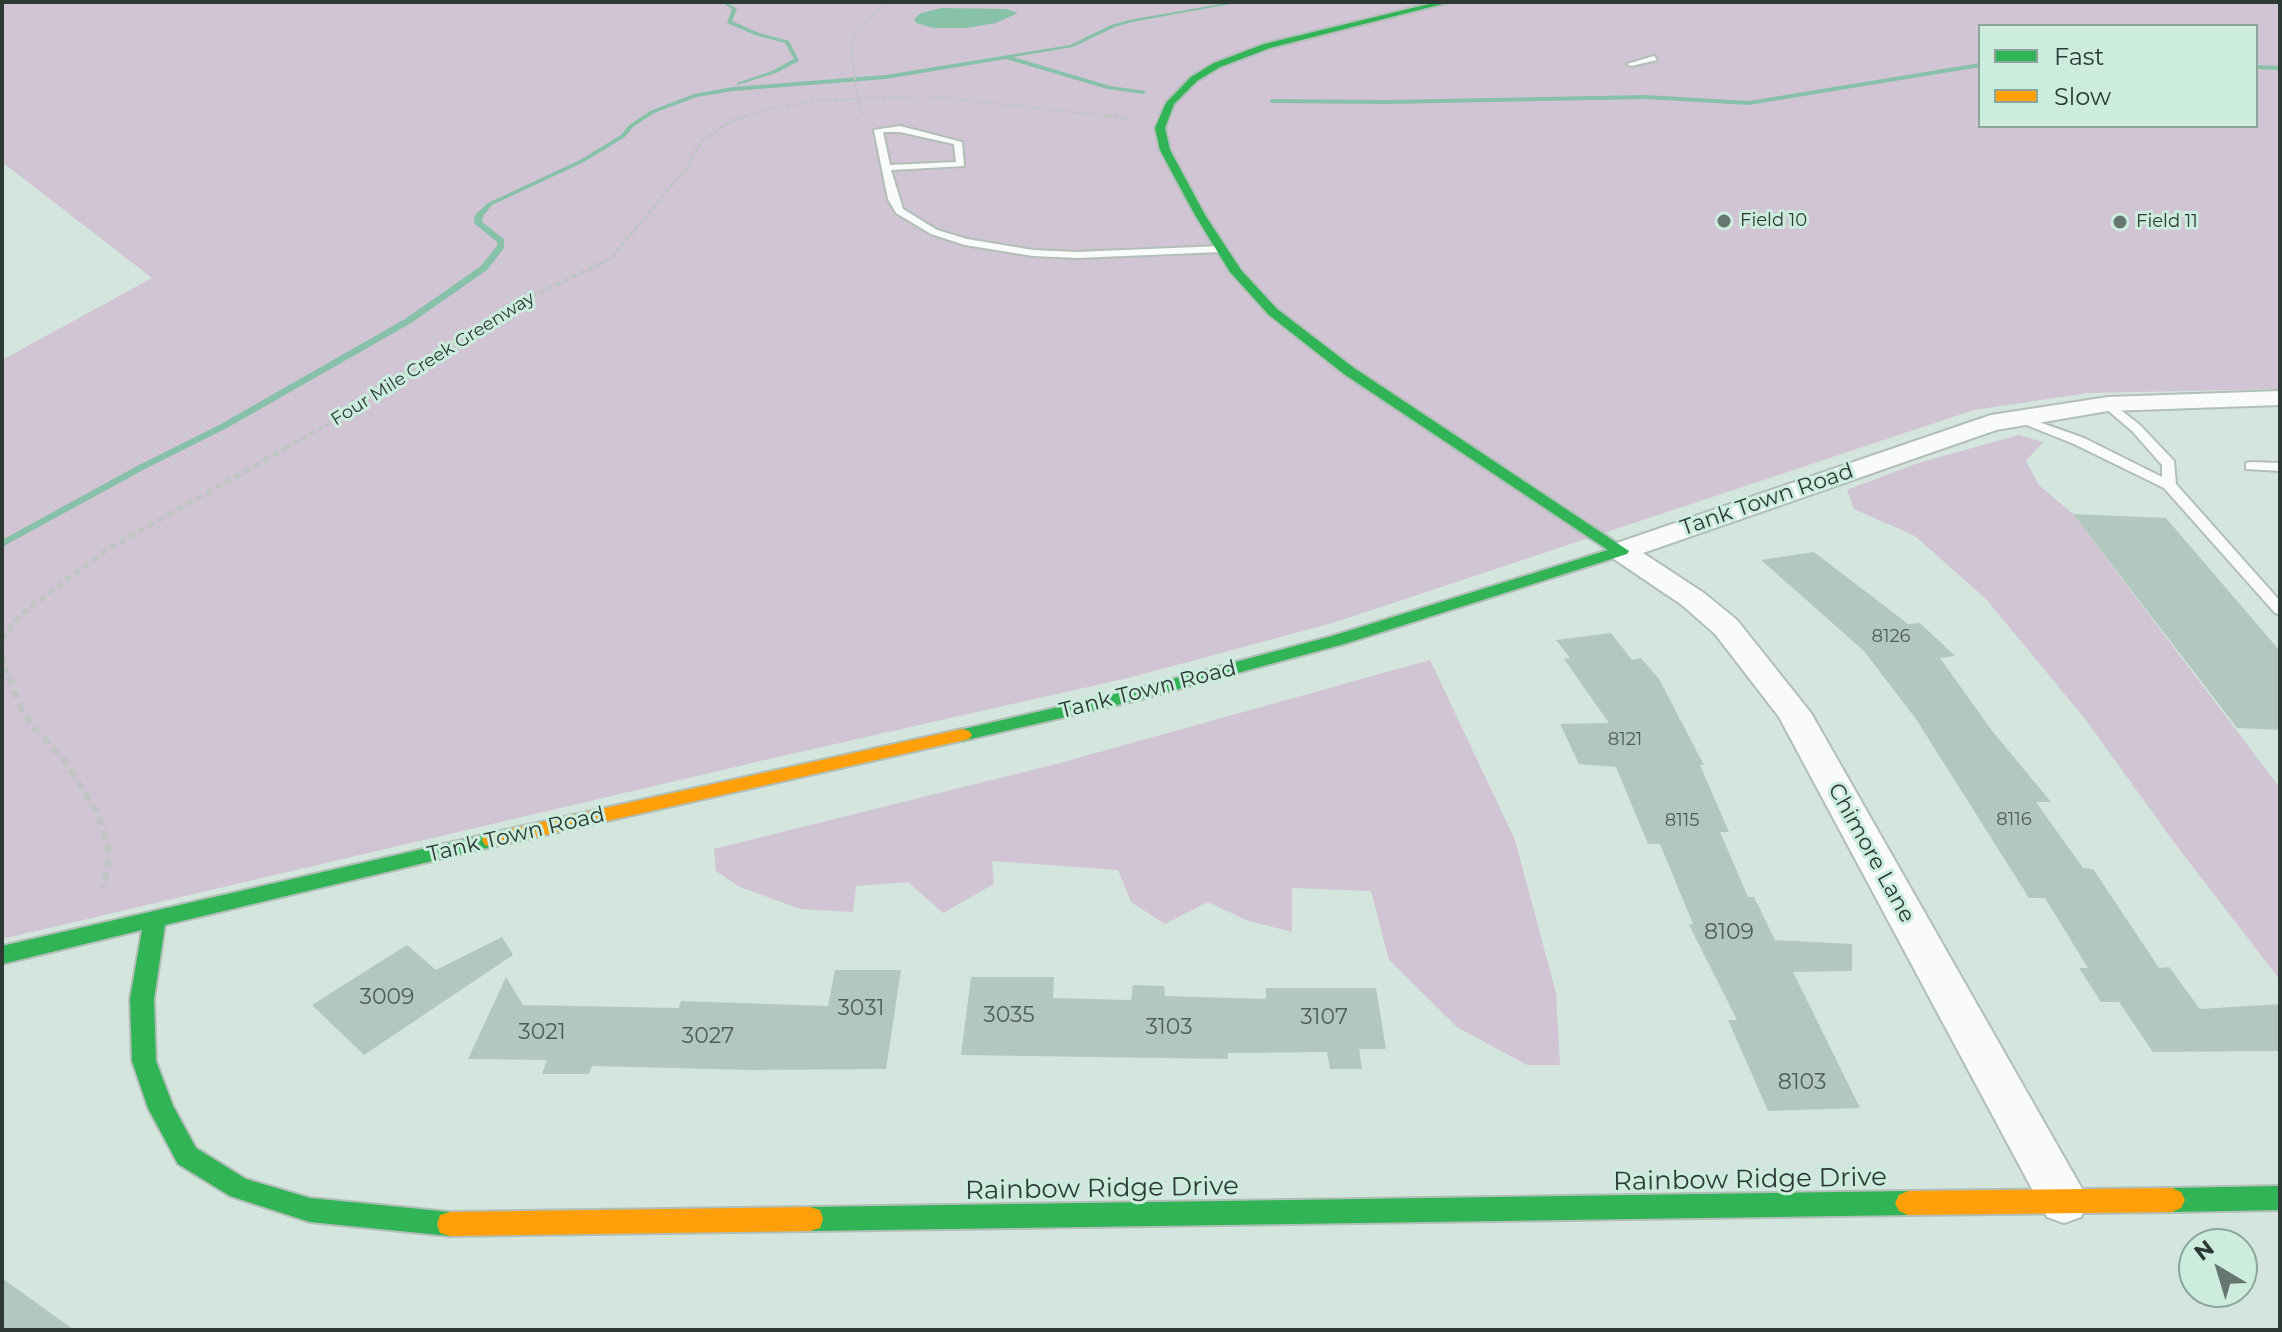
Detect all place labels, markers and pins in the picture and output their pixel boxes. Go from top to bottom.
place label: Field 10 [1740,210,1807,232]
place label: Field 11 [2136,211,2198,233]
marker: Field 10 [1715,212,1733,230]
marker: Field 11 [2111,213,2129,231]

